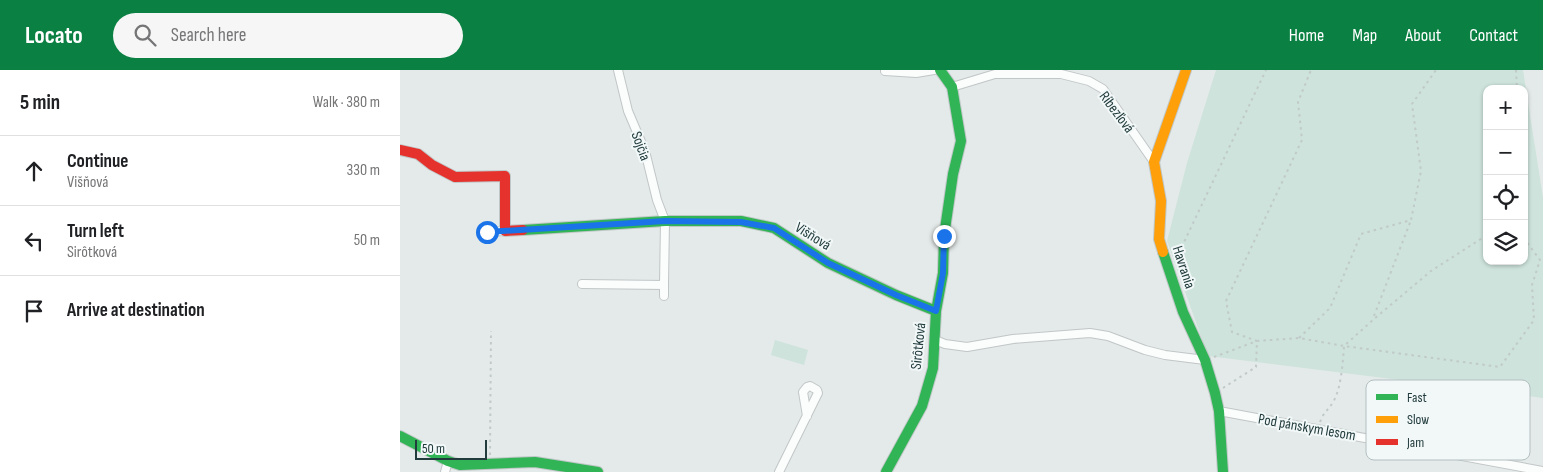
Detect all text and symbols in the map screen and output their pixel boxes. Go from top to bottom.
search box [113,13,463,58]
text: Locato [25,21,83,50]
icon: search [131,21,159,49]
text: Search here [171,24,246,47]
text: Home [1289,25,1324,46]
text: Map [1352,25,1377,46]
text: About [1405,25,1441,46]
text: Contact [1469,25,1518,46]
map controls [1483,85,1528,265]
button: + [1483,85,1528,130]
street label: Ríbezľová [1095,88,1139,137]
text: 5 min [20,90,60,115]
text: Walk · 380 m [313,93,380,112]
street label: Sojčia [626,129,655,164]
button: − [1483,130,1528,175]
text: Continue [67,150,128,173]
icon: ahead [20,157,48,185]
text: 330 m [347,161,380,180]
text: Višňová [67,173,108,192]
button: locate [1483,175,1528,220]
street label: Višňová [791,218,834,255]
text: Turn left [67,220,124,243]
button: layers [1483,220,1528,265]
route start [476,221,499,244]
route end [933,225,956,248]
icon: left [20,227,48,255]
text: 50 m [354,231,380,250]
text: Sirôtková [67,243,117,262]
street label: Havrania [1168,243,1199,291]
icon: arrive [20,297,48,325]
text: Arrive at destination [67,299,205,322]
street label: Sirôtková [907,321,930,370]
legend [1366,380,1530,460]
text: Fast [1407,389,1427,406]
street label: Pod pánskym lesom [1257,410,1357,445]
text: Slow [1407,411,1429,428]
text: Jam [1406,434,1424,451]
scale bar [415,437,488,460]
text: 50 m [422,440,445,457]

